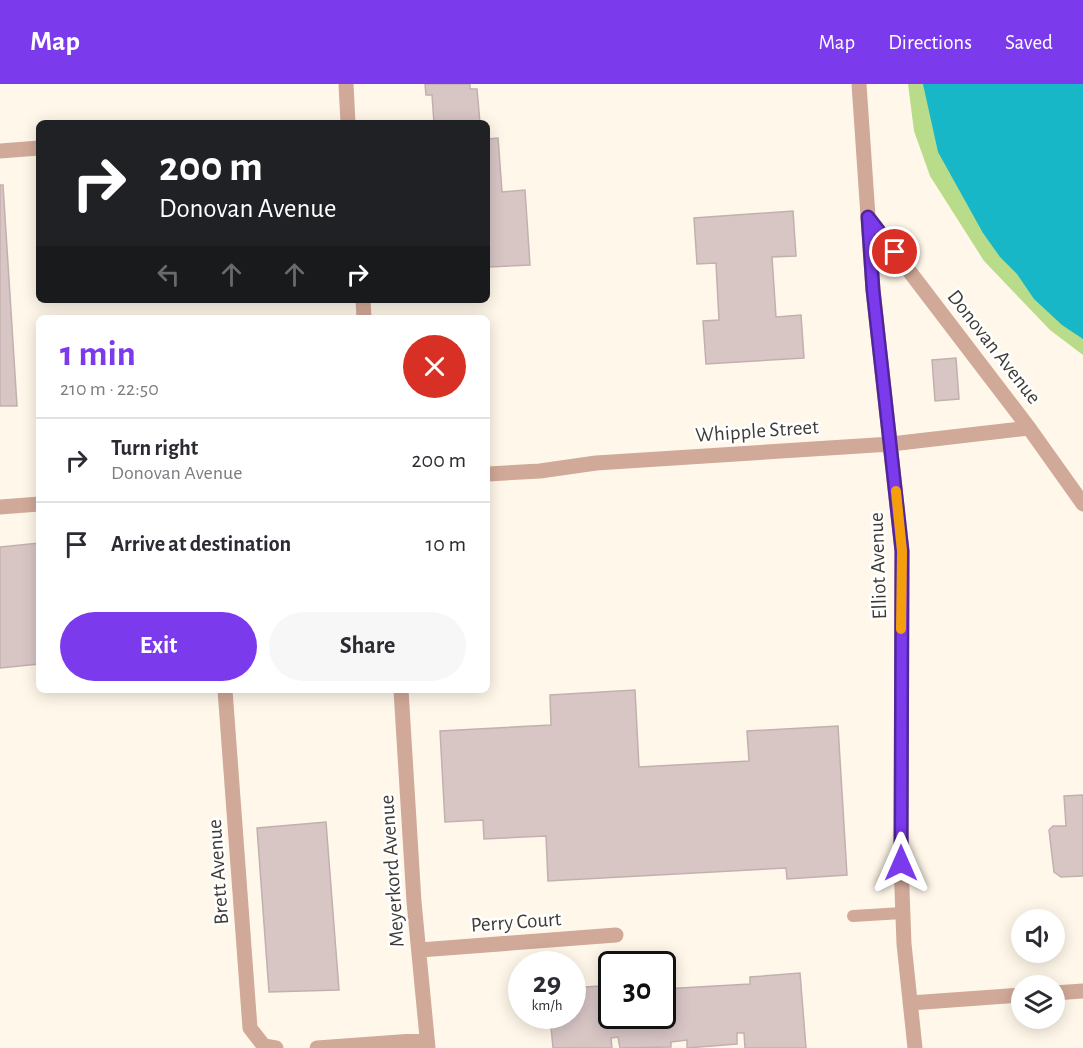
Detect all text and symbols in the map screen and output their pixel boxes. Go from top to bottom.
text: Map [30,28,80,56]
text: Map [819,32,855,53]
text: Directions [888,32,972,53]
text: Saved [1005,32,1053,53]
icon: right [60,144,138,222]
text: 200 m [159,146,263,188]
text: Donovan Avenue [159,195,337,222]
pin [869,226,920,277]
icon: arrive [878,235,911,268]
icon: left [152,258,185,291]
icon: ahead [215,258,248,291]
icon: ahead [278,258,311,291]
icon: right [341,258,374,291]
street label: Donovan Avenue [943,286,1045,408]
button: close [403,335,466,398]
text: 1 min [60,336,136,372]
text: 210 m · 22:50 [60,379,159,399]
street label: Whipple Street [695,416,820,446]
text: Turn right [111,437,198,459]
icon: right [60,444,93,477]
text: 200 m [412,449,466,471]
text: Donovan Avenue [111,463,243,483]
street label: Elliot Avenue [866,512,890,620]
icon: arrive [60,528,93,561]
text: Arrive at destination [111,533,291,555]
text: 10 m [426,533,466,555]
button: Exit [60,612,257,681]
button: Share [269,612,466,681]
street label: Meyerkord Avenue [376,794,408,948]
street label: Brett Avenue [204,819,232,925]
position arrow [869,831,933,895]
street label: Perry Court [470,908,562,936]
map controls [1011,909,1065,1029]
button: sound [1011,909,1065,963]
speed limit sign: 30 [598,951,676,1029]
text: 29 [533,968,561,998]
button: layers [1011,975,1065,1029]
text: km/h [532,998,562,1013]

